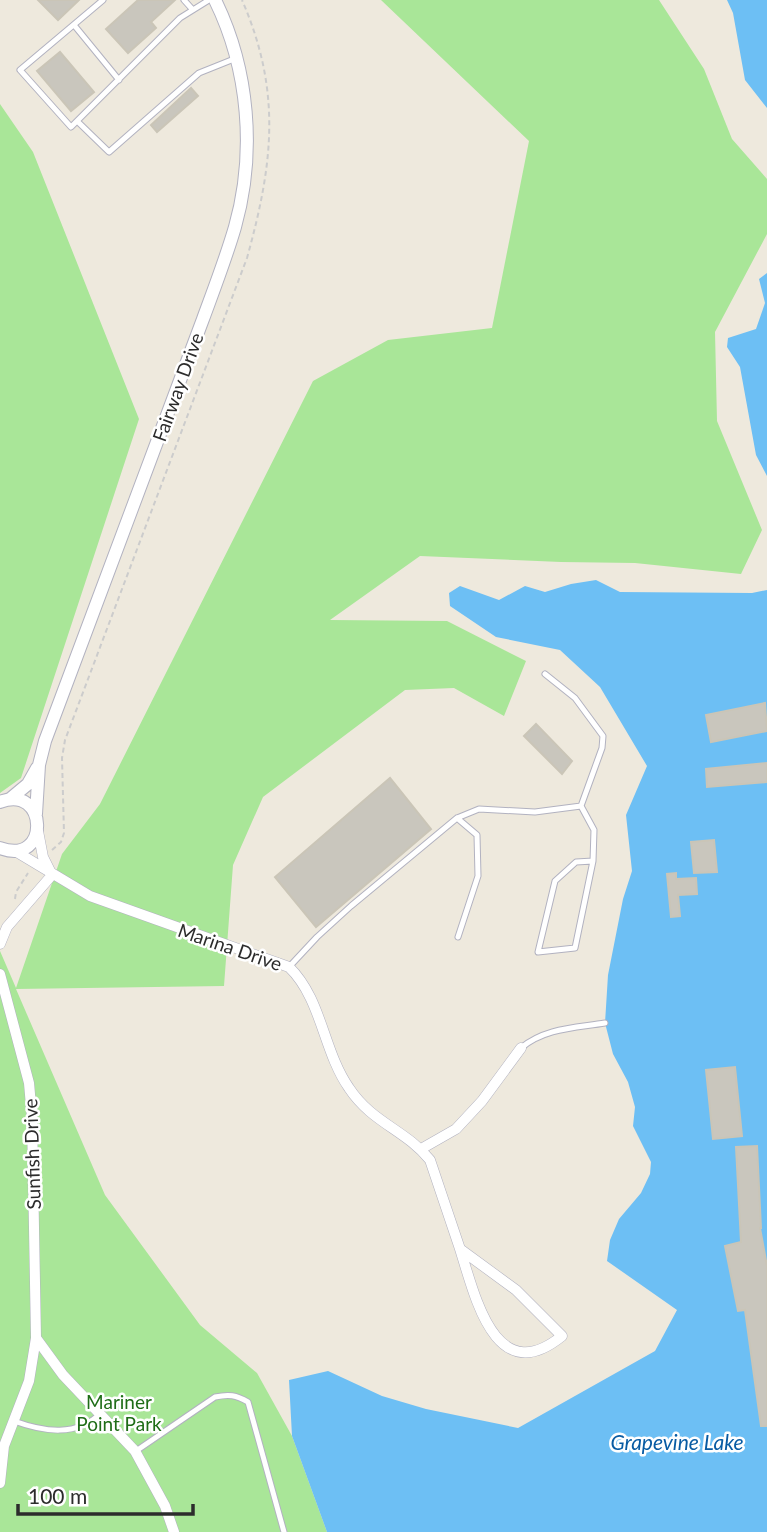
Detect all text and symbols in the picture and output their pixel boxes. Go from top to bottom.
street label: Fairway Drive [147,329,208,444]
street label: Marina Drive [175,918,285,975]
street label: Sunfish Drive [18,1098,45,1210]
park label: Mariner Point Park [76,1390,162,1435]
water label: Grapevine Lake [610,1429,744,1454]
scale bar [18,1472,192,1516]
text: 100 m [28,1483,87,1508]

